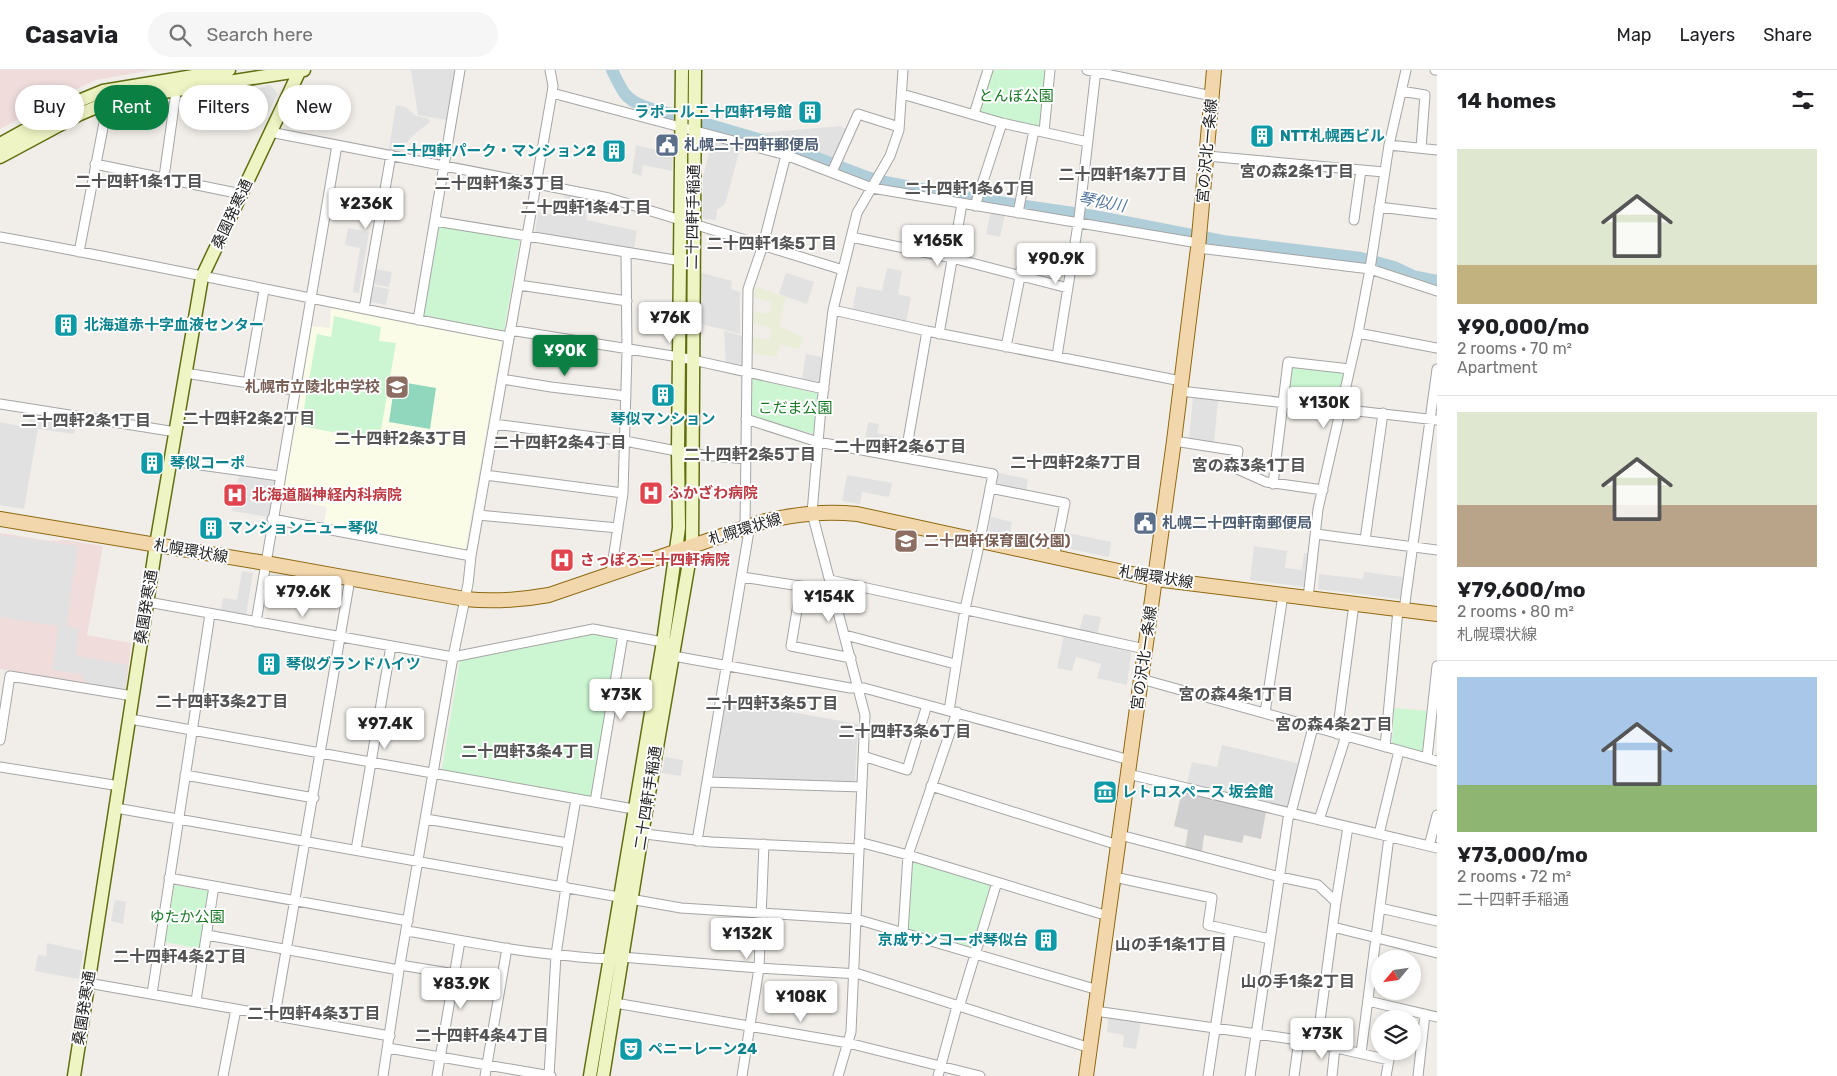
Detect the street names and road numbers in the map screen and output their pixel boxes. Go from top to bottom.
street label: 宮の沢北一条線 [1193,98,1221,204]
street label: 二十四軒手稲通 [683,164,703,270]
street label: 桑園発寒通 [208,176,256,252]
street label: 札幌環状線 [706,509,784,549]
street label: 札幌環状線 [152,536,230,566]
street label: 札幌環状線 [1118,562,1194,592]
street label: 桑園発寒通 [131,569,161,645]
street label: 宮の沢北一条線 [1128,605,1160,711]
street label: 二十四軒手稲通 [631,745,665,851]
street label: 桑園発寒通 [69,970,99,1046]

